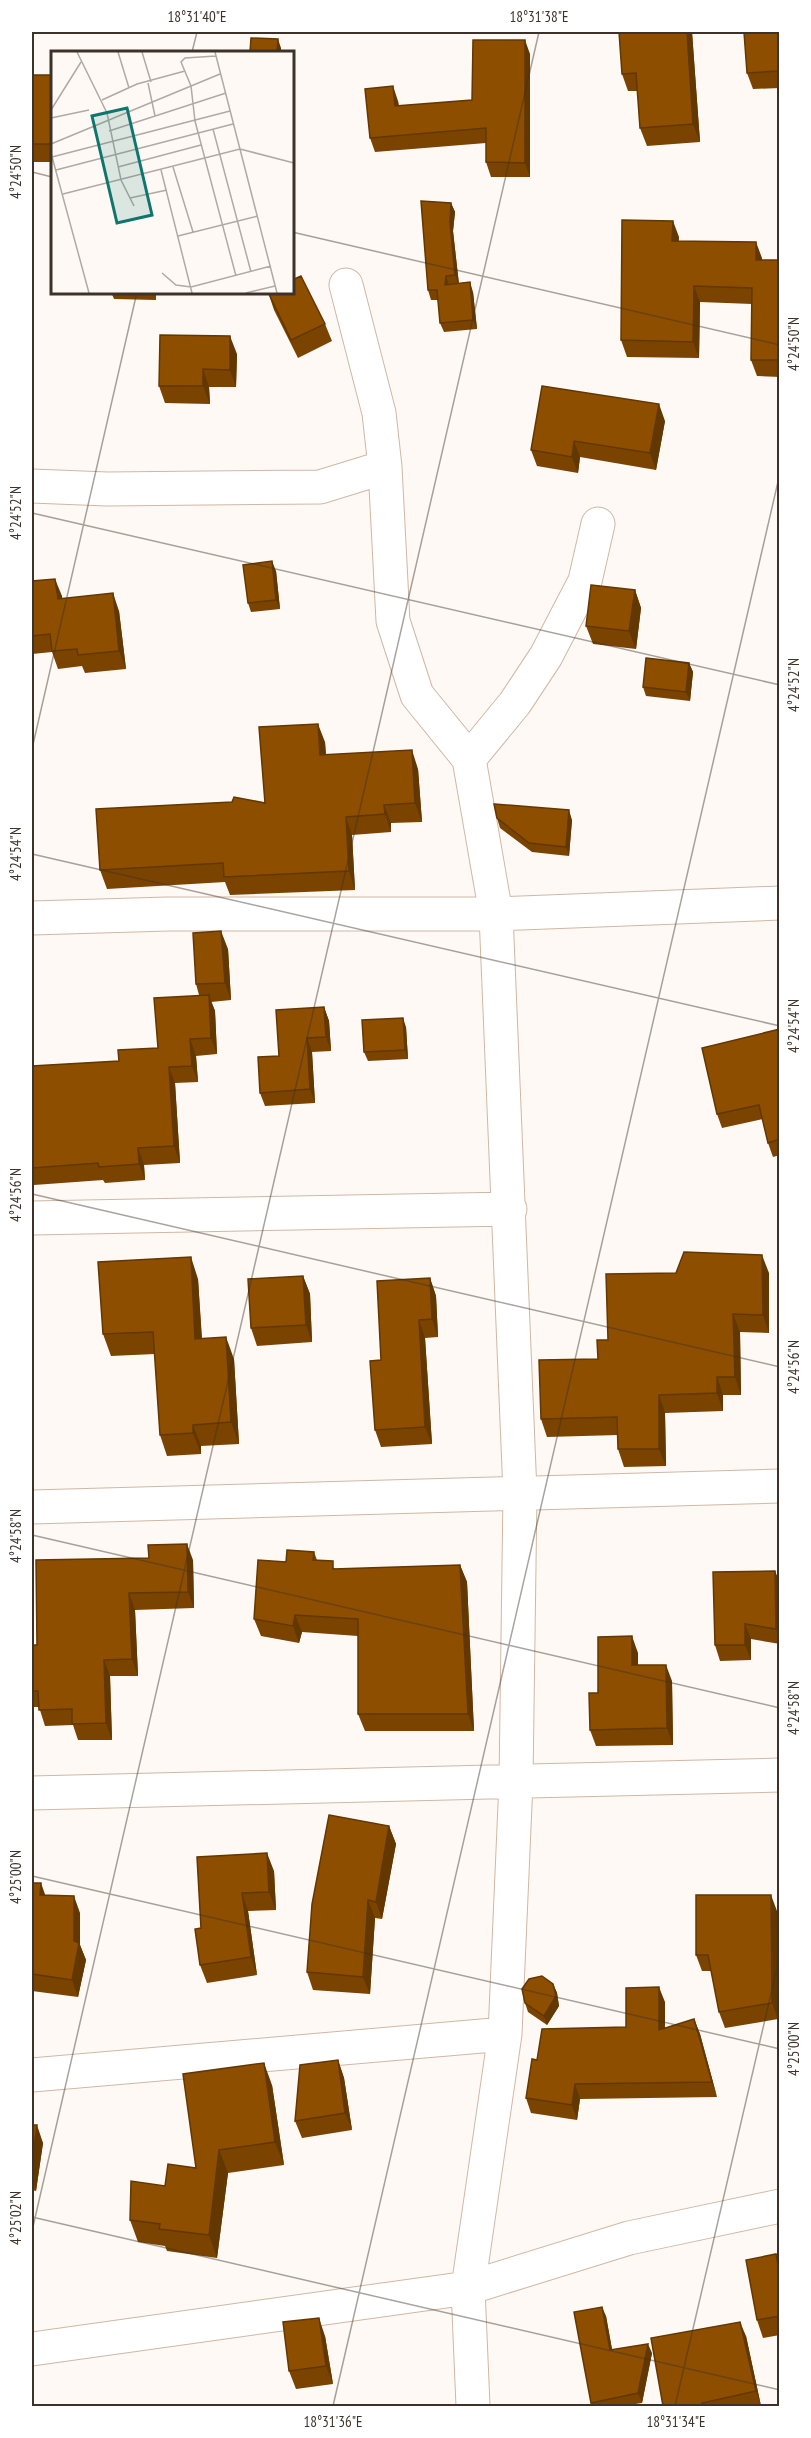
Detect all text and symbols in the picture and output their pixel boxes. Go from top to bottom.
text: 18°31'40"E [167,7,227,26]
text: 18°31'38"E [509,7,569,26]
inset map [51,51,294,294]
text: 4°24'50"N [6,145,25,199]
text: 4°24'50"N [784,317,803,371]
text: 4°24'52"N [6,486,25,540]
text: 4°24'52"N [784,658,803,712]
text: 4°24'54"N [6,827,25,881]
text: 4°24'54"N [784,999,803,1053]
text: 4°24'56"N [6,1168,25,1222]
text: 4°24'56"N [784,1340,803,1394]
text: 4°24'58"N [6,1509,25,1563]
text: 4°24'58"N [784,1681,803,1735]
text: 4°25'00"N [6,1850,25,1904]
text: 4°25'00"N [784,2022,803,2076]
text: 4°25'02"N [6,2191,25,2245]
text: 18°31'36"E [303,2412,363,2431]
text: 18°31'34"E [646,2412,706,2431]

